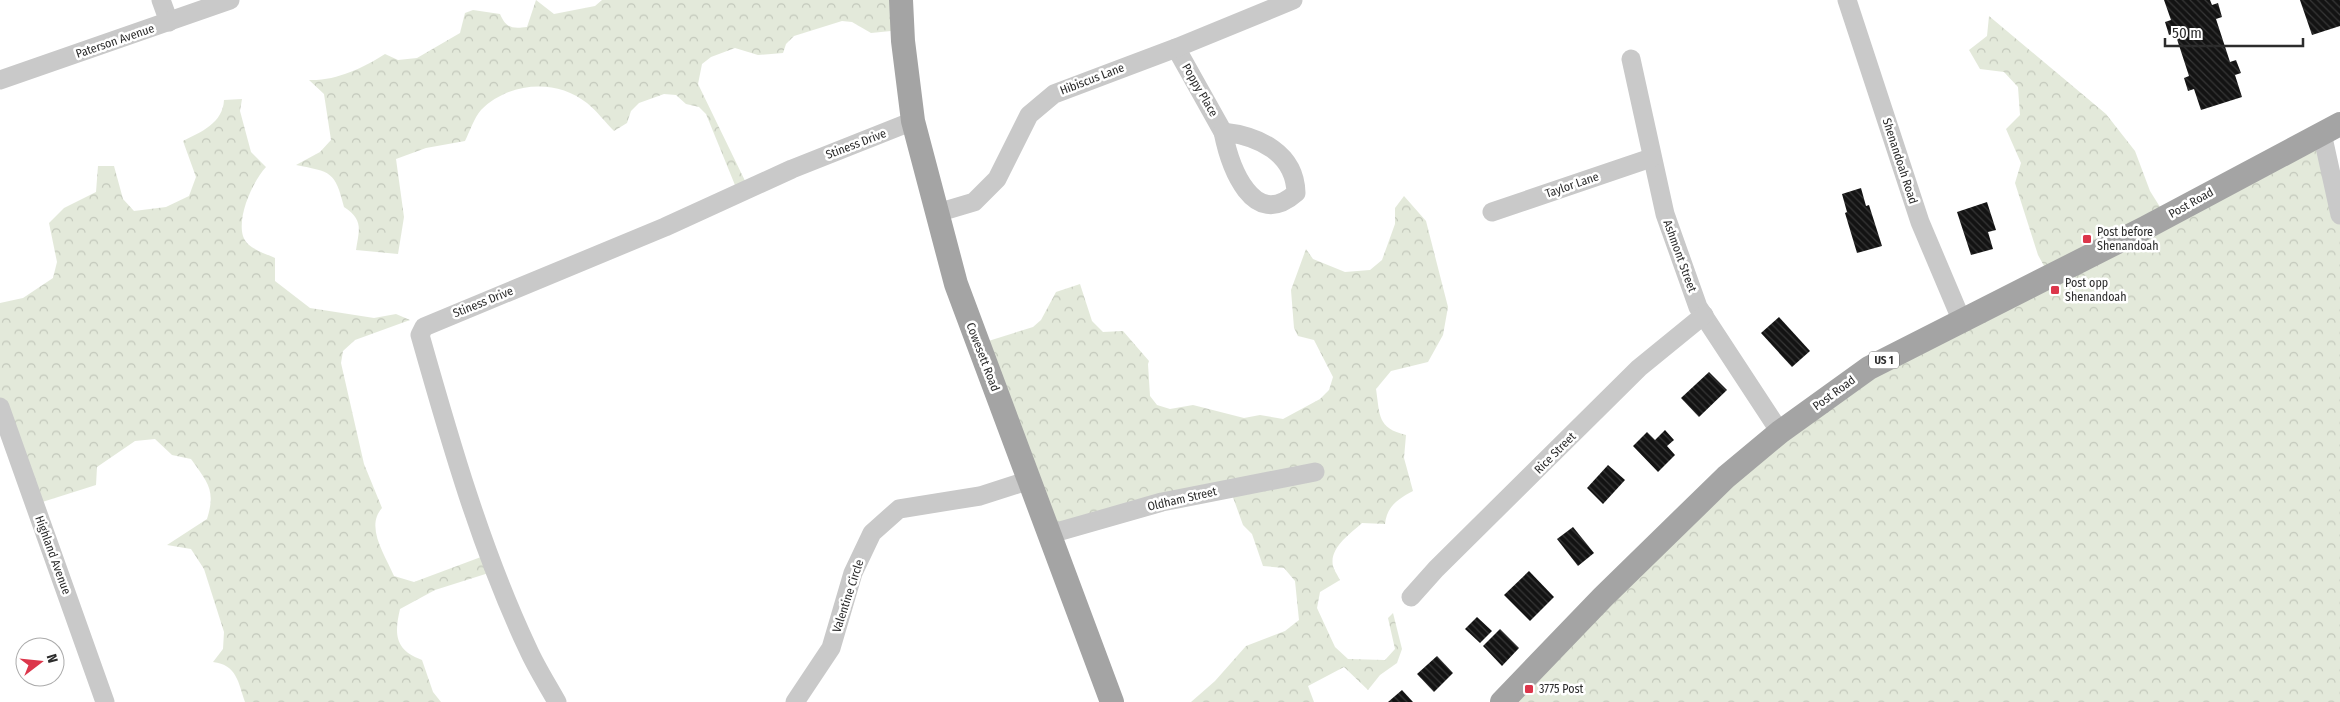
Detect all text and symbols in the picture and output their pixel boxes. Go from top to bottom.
scale bar [2165,15,2302,47]
street label: Paterson Avenue [74,21,156,61]
text: 50 m [2172,24,2202,42]
street label: Hibiscus Lane [1058,60,1126,98]
street label: Poppy Place [1179,61,1221,119]
street label: Shenandoah Road [1880,116,1920,206]
street label: Stiness Drive [824,126,888,162]
street label: Taylor Lane [1543,169,1601,201]
street label: Post Road [2166,185,2216,221]
street label: Ashmont Street [1660,218,1700,294]
place label: Post before Shenandoah [2097,225,2159,253]
marker: Post before Shenandoah [2081,233,2093,245]
place label: Post opp Shenandoah [2065,276,2127,304]
street label: Stiness Drive [451,284,515,320]
marker: Post opp Shenandoah [2049,284,2061,296]
street label: Cowesett Road [963,321,1003,393]
road number: US 1 [1869,352,1899,368]
street label: Post Road [1810,373,1858,413]
street label: Rice Street [1531,429,1579,477]
street label: Oldham Street [1146,484,1218,514]
street label: Highland Avenue [32,514,74,596]
street label: Valentine Circle [830,558,866,634]
north arrow [15,637,65,687]
text: N [43,652,61,665]
place label: 3775 Post [1539,682,1584,696]
marker: 3775 Post [1523,683,1535,695]

